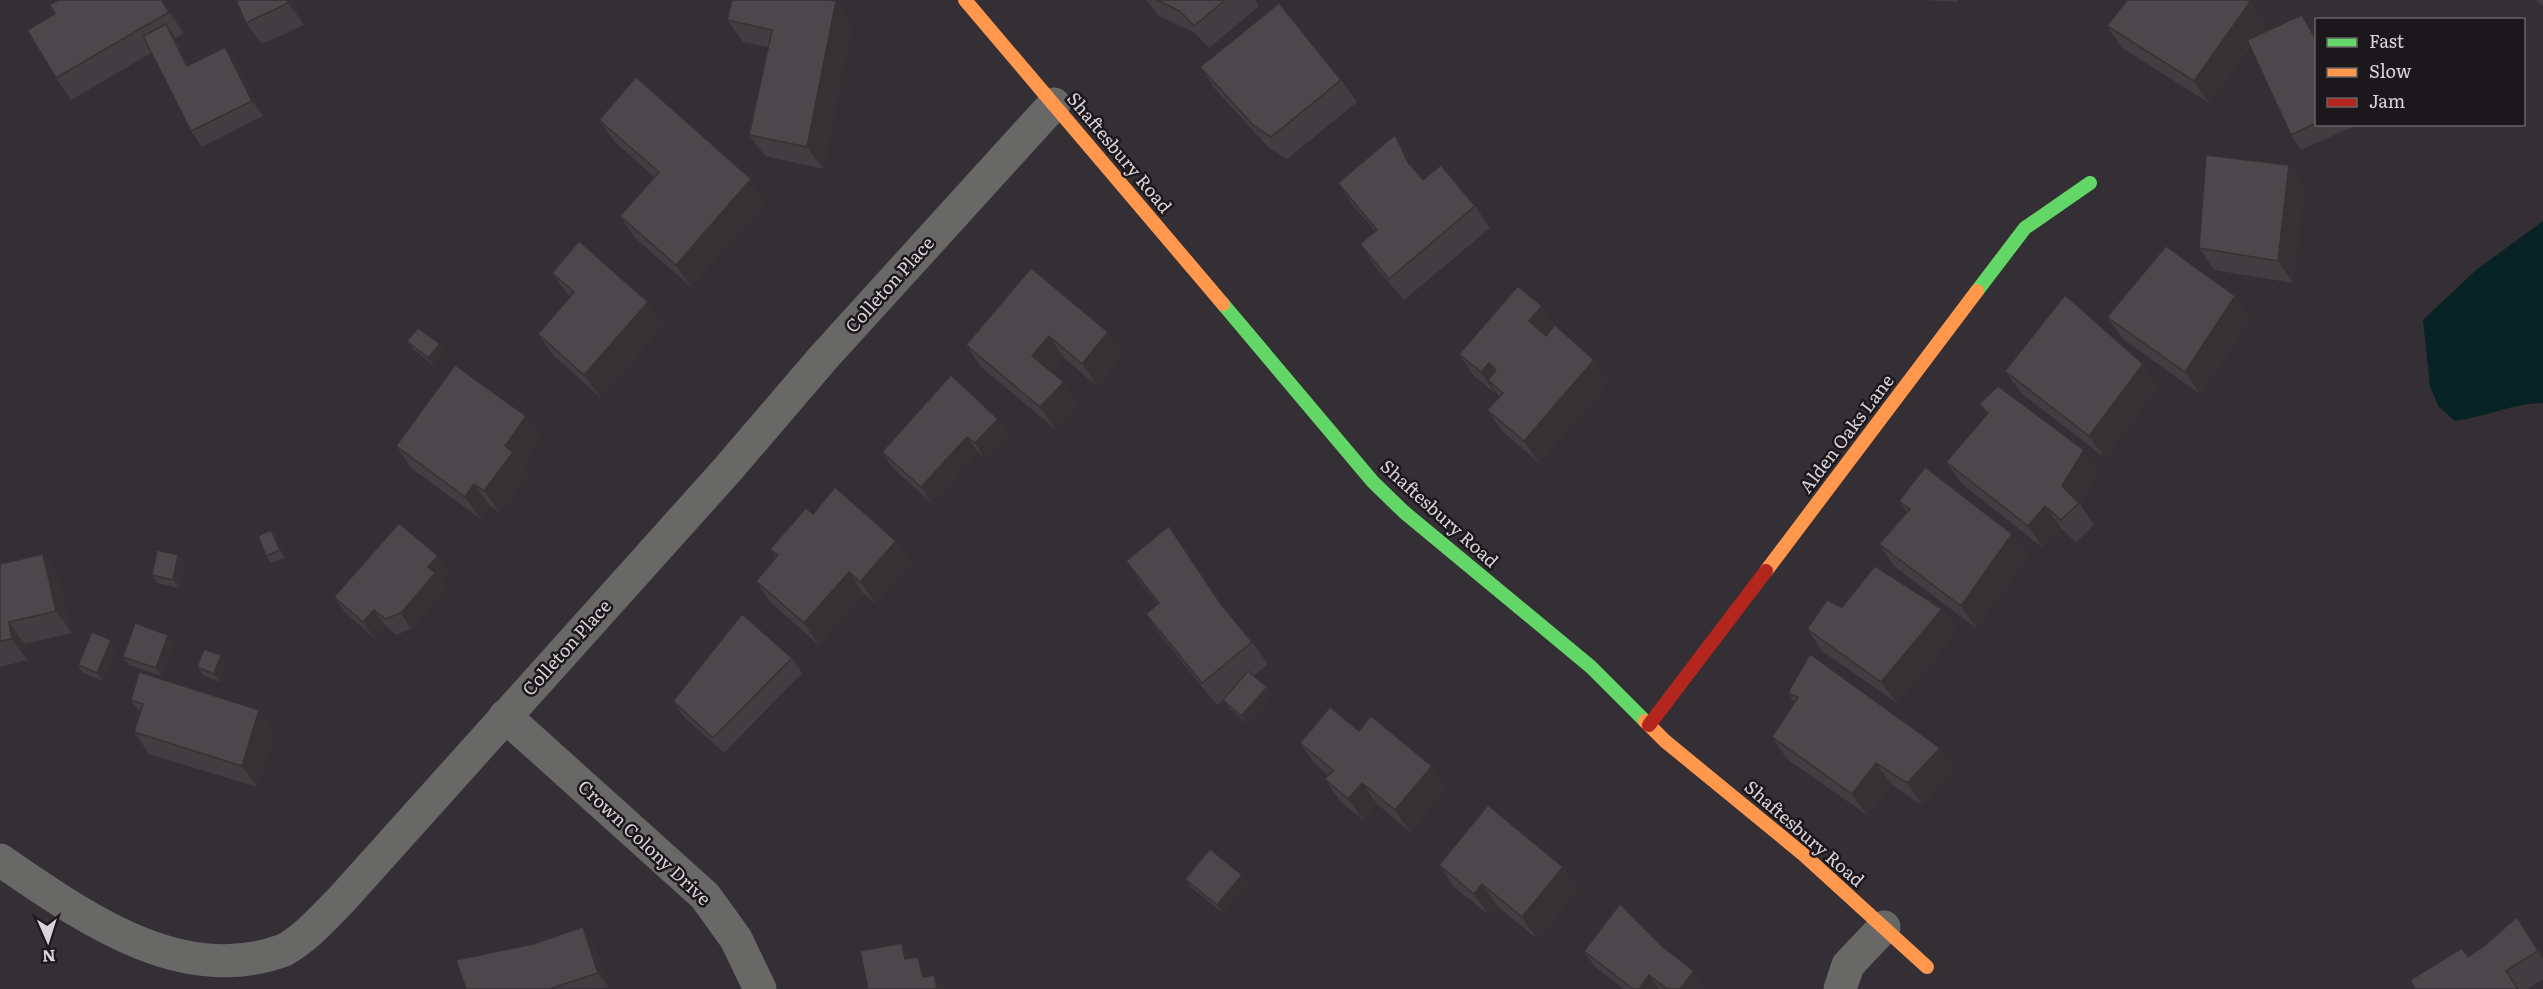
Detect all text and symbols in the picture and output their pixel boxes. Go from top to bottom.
legend [2315,18,2525,126]
text: Fast [2369,27,2405,54]
text: Slow [2369,57,2412,84]
street label: Shaftesbury Road [1061,86,1179,219]
text: Jam [2369,87,2405,114]
street label: Colleton Place [838,230,940,338]
street label: Alden Oaks Lane [1792,368,1900,498]
street label: Shaftesbury Road [1375,452,1505,573]
street label: Colleton Place [515,593,617,701]
street label: Crown Colony Drive [572,773,718,911]
street label: Shaftesbury Road [1739,773,1871,893]
north arrow [18,911,78,971]
text: N [41,945,56,969]

